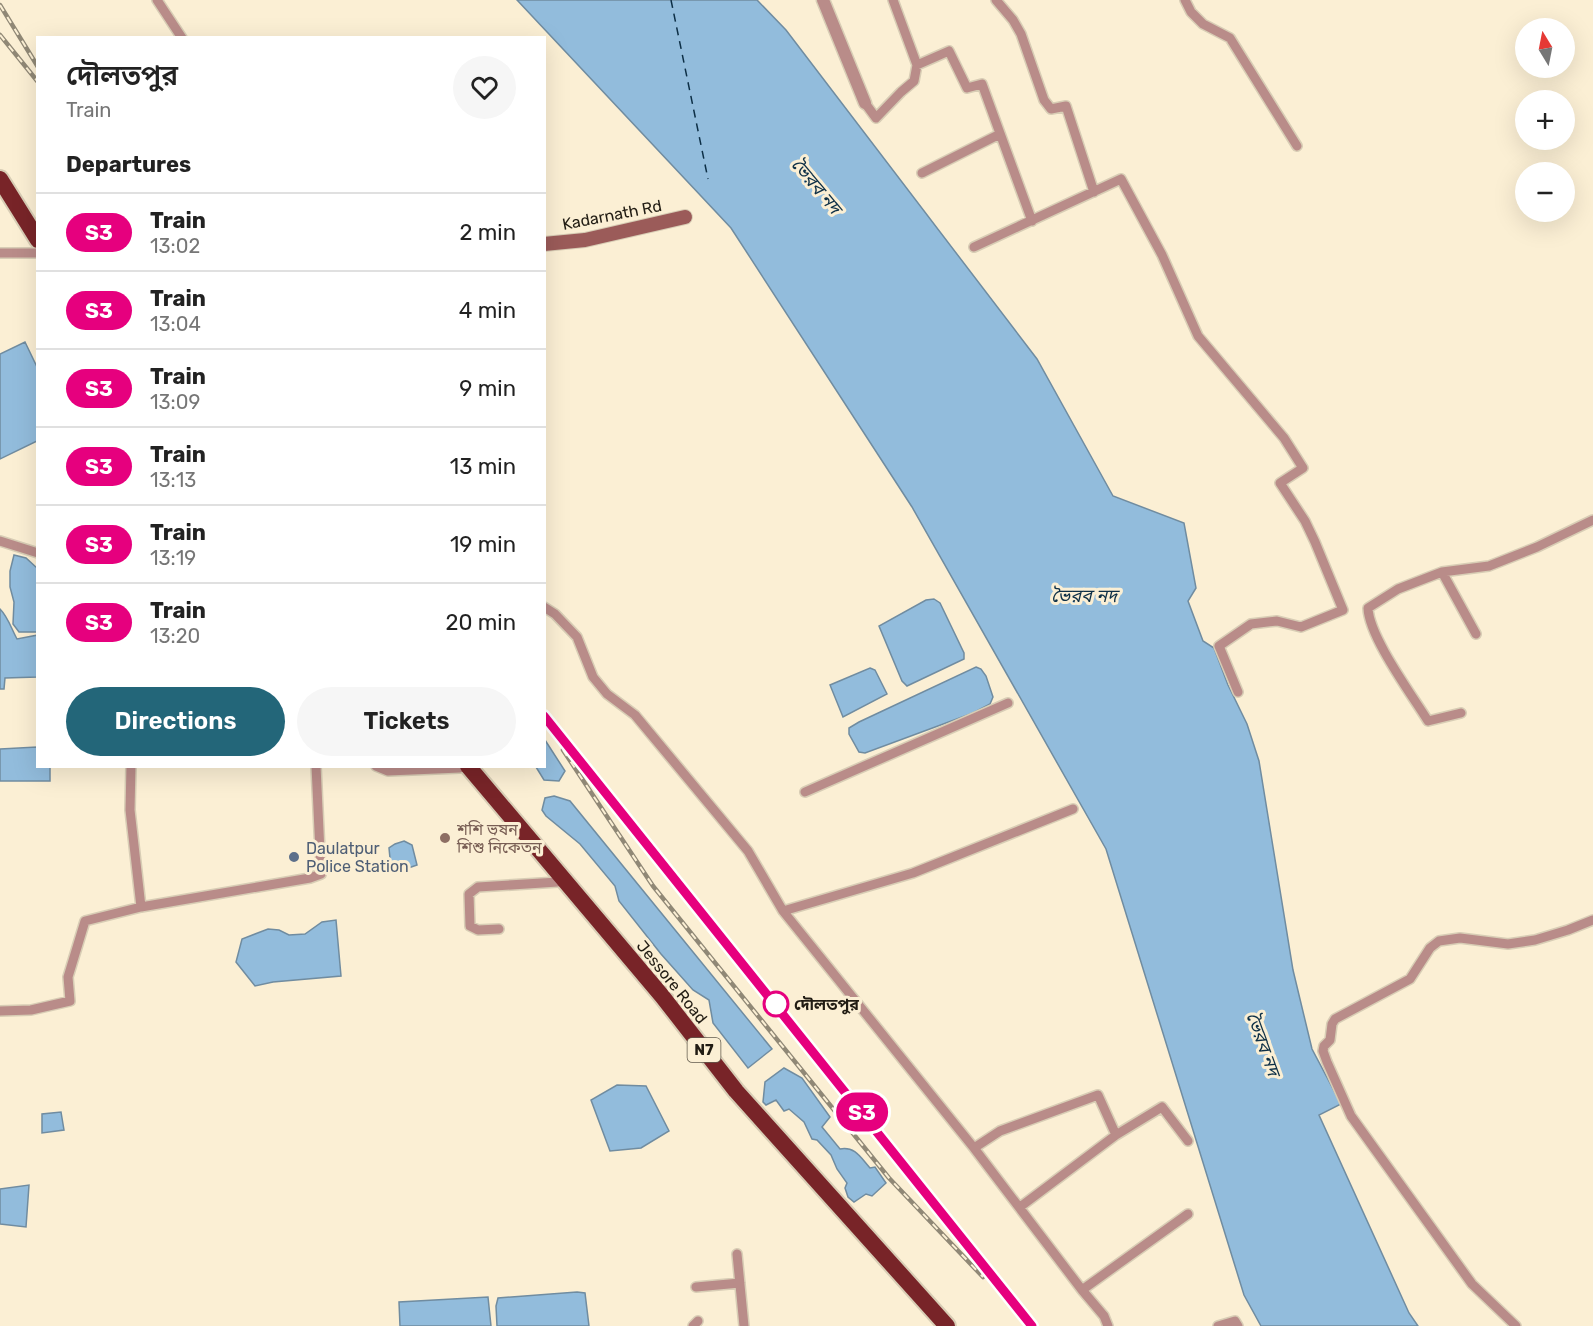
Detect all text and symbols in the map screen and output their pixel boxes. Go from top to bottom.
north arrow [1515,18,1575,78]
map controls [1515,18,1575,222]
button: heart [453,56,516,119]
text: দৌলতপুর [66,59,178,92]
button: + [1515,90,1575,150]
text: Train [66,98,111,122]
text: Departures [66,151,191,178]
water label: ভৈরব নদ [786,154,848,221]
button: − [1515,162,1575,222]
street label: Kadarnath Rd [561,196,663,234]
text: Train [150,207,206,234]
text: 2 min [459,219,516,246]
text: S3 [85,220,113,245]
text: 13:02 [150,234,200,258]
text: Train [150,285,206,312]
text: 4 min [459,297,516,324]
text: S3 [85,298,113,323]
text: 13:04 [150,312,201,336]
text: Train [150,363,206,390]
text: 9 min [459,375,516,402]
text: S3 [85,376,113,401]
text: 13:09 [150,390,200,414]
text: Train [150,441,206,468]
text: 13 min [450,453,516,480]
text: S3 [85,454,113,479]
text: 13:13 [150,468,196,492]
text: Train [150,519,206,546]
text: 19 min [450,531,516,558]
text: S3 [85,532,113,557]
text: 13:19 [150,546,196,570]
water label: ভৈরব নদ [1051,585,1120,607]
text: Train [150,597,206,624]
text: 20 min [446,609,516,636]
text: S3 [85,610,113,635]
text: 13:20 [150,624,200,648]
button: Directions [66,687,285,756]
button: Tickets [297,687,516,756]
place label: শশি ভূষন শিশু নিকেতন [456,820,542,857]
marker: শশি ভূষন শিশু নিকেতন [438,831,452,845]
place label: Daulatpur Police Station [306,839,409,876]
marker: Daulatpur Police Station [287,850,301,864]
street label: Jessore Road [633,937,711,1027]
marker: দৌলতপুর [763,991,789,1017]
place label: দৌলতপুর [794,995,859,1015]
water label: ভৈরব নদ [1241,1009,1286,1082]
road number: N7 [688,1038,720,1062]
line badge: S3 [835,1092,889,1132]
text: S3 [848,1100,876,1125]

